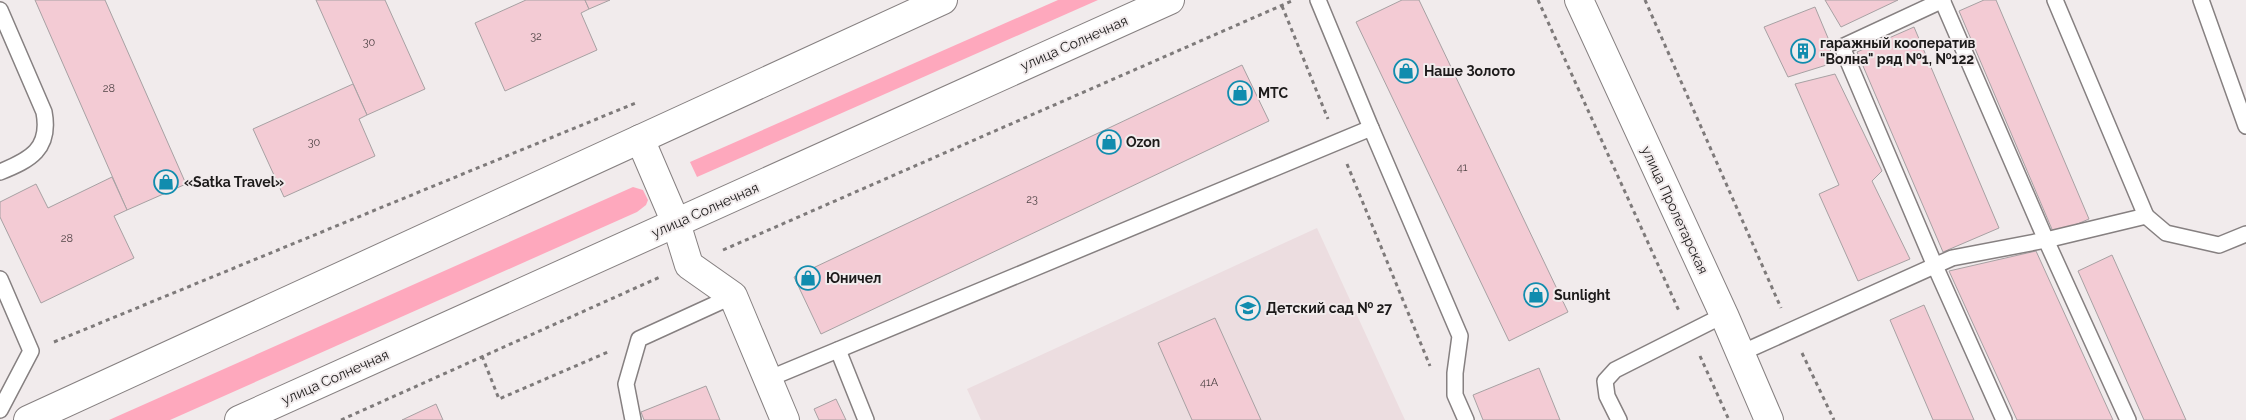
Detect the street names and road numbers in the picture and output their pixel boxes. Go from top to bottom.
street label: улица Солнечная [1018,12,1130,74]
street label: улица Пролетарская [1638,144,1712,276]
street label: улица Солнечная [649,179,761,241]
street label: улица Солнечная [279,346,391,408]

